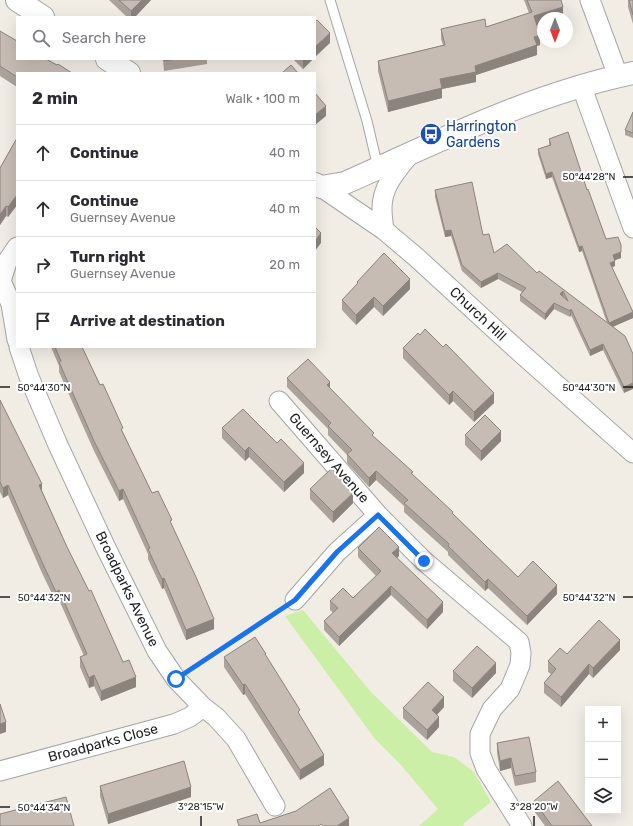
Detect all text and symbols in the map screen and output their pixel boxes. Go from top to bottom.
north arrow [537,12,573,48]
search box [16,16,316,60]
icon: search [30,27,52,49]
text: Search here [62,29,146,47]
text: 2 min [32,88,78,108]
text: Walk · 100 m [225,91,300,106]
place label: Harrington Gardens [446,118,517,151]
bus stop icon: Harrington Gardens [418,121,444,147]
icon: ahead [32,142,54,164]
text: Continue [70,144,139,162]
text: 40 m [269,145,300,160]
text: 50°44'28"N [562,171,616,183]
text: Continue [70,192,139,210]
icon: ahead [32,198,54,220]
text: 40 m [269,201,300,216]
text: Guernsey Avenue [70,210,176,225]
text: Turn right [70,248,145,266]
icon: right [32,254,54,276]
text: 20 m [269,257,300,272]
text: Guernsey Avenue [70,266,176,281]
street label: Church Hill [446,283,510,345]
icon: arrive [32,310,54,332]
text: Arrive at destination [70,312,225,330]
text: 50°44'30"N [17,382,71,394]
text: 50°44'30"N [562,382,616,394]
street label: Guernsey Avenue [285,409,373,507]
street label: Broadparks Avenue [92,528,162,650]
route end [415,552,433,570]
text: 50°44'32"N [18,592,70,604]
text: 50°44'32"N [563,592,615,604]
route start [167,670,185,688]
map controls [585,706,621,814]
button: + [585,706,621,742]
street label: Broadparks Close [46,720,160,766]
button: − [585,742,621,778]
button: layers [585,778,621,814]
text: 3°28'15"W [178,801,224,813]
text: 3°28'20"W [510,801,558,813]
text: 50°44'34"N [18,802,70,814]

